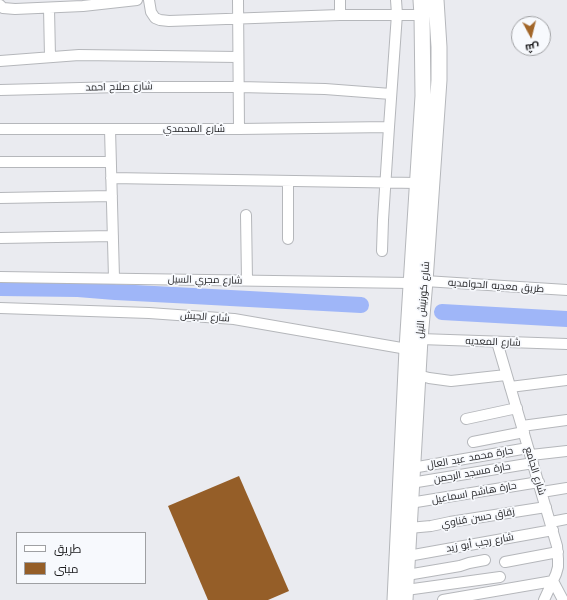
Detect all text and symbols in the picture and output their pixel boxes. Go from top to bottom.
north arrow [511,16,551,56]
text: ش [525,40,540,55]
street label: شارع صلاح احمد [85,80,153,94]
street label: شارع المحمدي [163,123,225,135]
street label: شارع كورنيش النيل [414,261,432,339]
street label: شارع مجري السيل [168,273,242,287]
street label: طريق معديه الحوامديه [447,277,545,295]
street label: شارع الجيش [180,309,230,325]
street label: شارع المعديه [465,335,521,349]
street label: حارة محمد عبد العال [426,445,514,471]
street label: شارع الجامع [522,445,548,497]
street label: حارة مسجد الرحمن [433,460,511,486]
street label: حارة هاشم اسماعيل [431,480,517,506]
street label: زقاق حسن قناوي [440,506,516,530]
street label: شارع رجب أبو زيد [445,531,515,555]
legend [16,532,146,584]
text: طريق [54,542,81,556]
text: مبنى [54,562,79,576]

